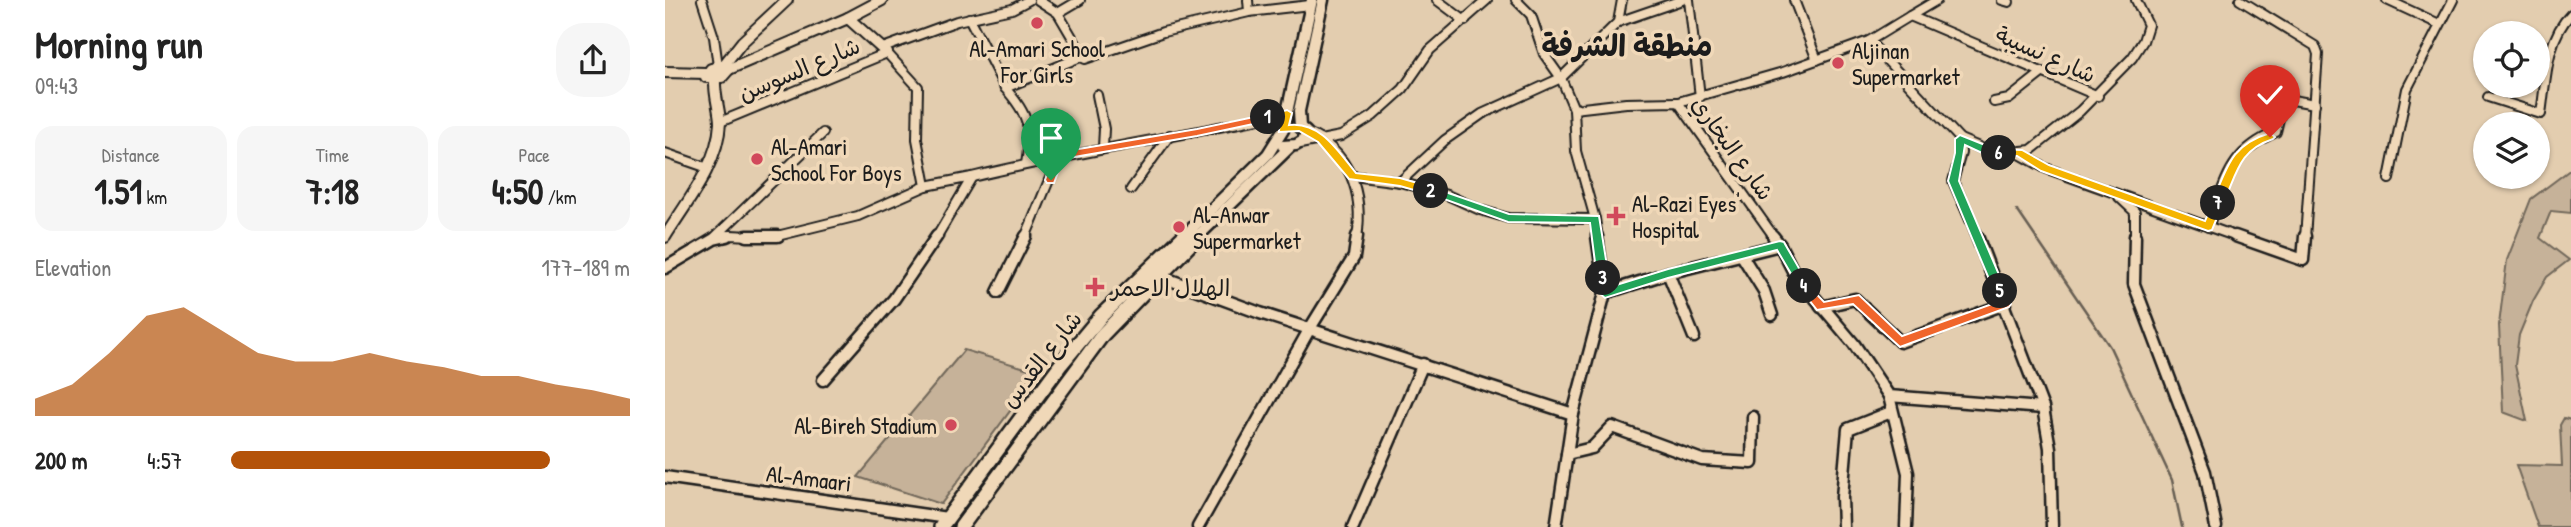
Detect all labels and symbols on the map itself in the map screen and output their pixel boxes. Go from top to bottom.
marker: Al-Amari School For Girls [1029,15,1045,31]
street label: شارع نسيبة [1991,18,2101,91]
district label: منطقة الشرفة [1542,25,1712,65]
street label: شارع السوسن [733,29,865,109]
place label: Al-Amari School For Girls [969,33,1106,90]
place label: Aljinan Supermarket [1852,35,1961,92]
marker: Aljinan Supermarket [1830,55,1846,71]
pin [2240,65,2300,137]
street label: شارع البخاري [1683,90,1781,207]
pin: 1 [1251,100,1285,134]
pin [1021,108,1081,180]
place label: Al-Amari School For Boys [771,131,902,188]
pin: 6 [1981,136,2017,170]
marker: Al-Amari School For Boys [749,151,765,167]
pin: 2 [1413,174,1449,208]
pin: 7 [2201,186,2235,220]
place label: Al-Razi Eyes' Hospital [1632,188,1740,245]
place label: Al-Anwar Supermarket [1193,199,1302,256]
marker: Al-Razi Eyes' Hospital [1606,206,1626,226]
marker: Al-Anwar Supermarket [1171,219,1187,235]
pin: 3 [1585,260,1621,296]
pin: 4 [1787,268,1821,304]
place label: الهلال الاحمر [1109,272,1230,303]
pin: 5 [1983,274,2017,308]
marker: الهلال الاحمر [1085,277,1105,297]
street label: شارع القدس [993,304,1089,414]
place label: Al-Bireh Stadium [794,410,937,441]
marker: Al-Bireh Stadium [943,417,959,433]
street label: Al-Amaari [765,457,853,499]

